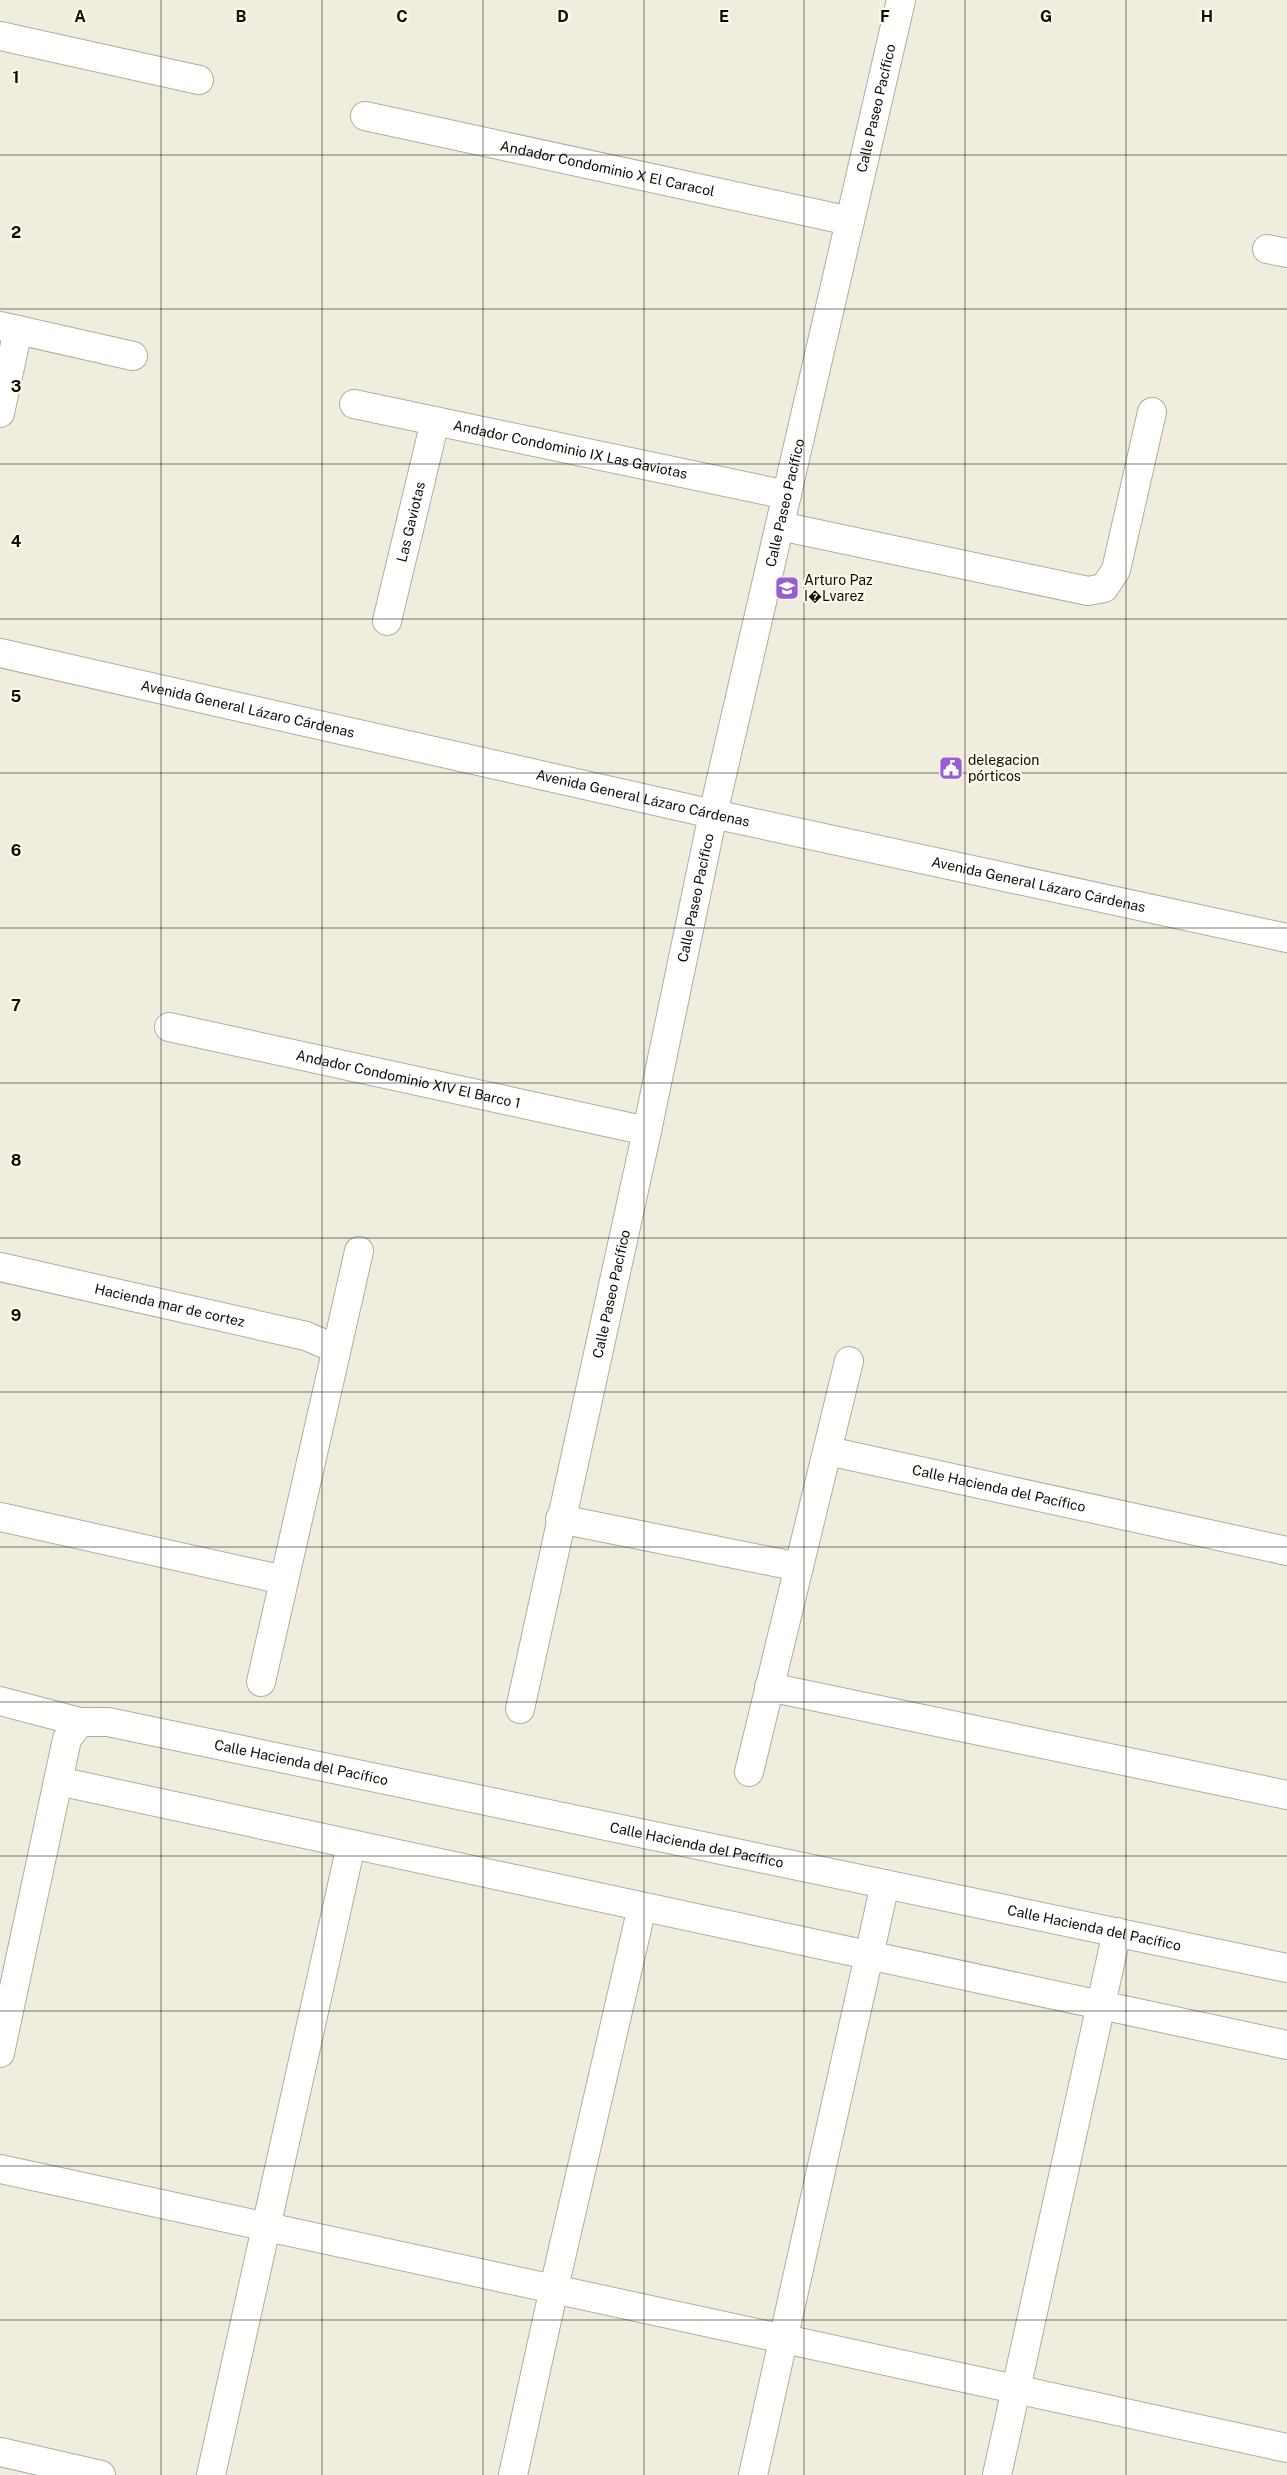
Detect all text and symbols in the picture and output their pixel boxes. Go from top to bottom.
text: A [74,7,86,26]
text: B [236,7,247,26]
text: C [396,7,408,26]
text: D [557,7,569,26]
text: E [719,7,729,26]
text: F [880,7,890,26]
text: G [1040,7,1052,26]
text: H [1201,7,1213,26]
street label: Calle Paseo Pacífico [853,42,899,174]
text: 1 [13,68,19,87]
street label: Andador Condominio X El Caracol [499,137,716,199]
text: 2 [11,223,21,242]
text: 3 [11,377,21,396]
street label: Andador Condominio IX Las Gaviotas [452,417,689,482]
street label: Calle Paseo Pacífico [762,437,807,568]
street label: Las Gaviotas [393,480,428,564]
text: 4 [11,532,22,551]
place label: Arturo Paz I�Lvarez [804,572,873,604]
school or university icon: Arturo Paz I�Lvarez [774,575,800,601]
street label: Avenida General Lázaro Cárdenas [139,677,356,741]
text: 5 [11,687,22,706]
place label: delegacion pórticos [968,752,1039,784]
public building icon: delegacion pórticos [938,755,964,781]
street label: Avenida General Lázaro Cárdenas [535,766,751,830]
street label: Calle Paseo Pacífico [674,832,717,964]
text: 6 [11,841,21,860]
street label: Avenida General Lázaro Cárdenas [930,853,1147,915]
text: 7 [11,996,21,1015]
street label: Andador Condominio XIV El Barco 1 [295,1047,522,1111]
text: 8 [11,1151,22,1170]
street label: Calle Paseo Pacífico [589,1228,633,1360]
street label: Hacienda mar de cortez [93,1281,247,1330]
text: 9 [11,1306,21,1325]
street label: Calle Hacienda del Pacífico [911,1462,1087,1515]
street label: Calle Hacienda del Pacífico [213,1736,390,1788]
street label: Calle Hacienda del Pacífico [608,1819,785,1871]
street label: Calle Hacienda del Pacífico [1006,1902,1183,1954]

